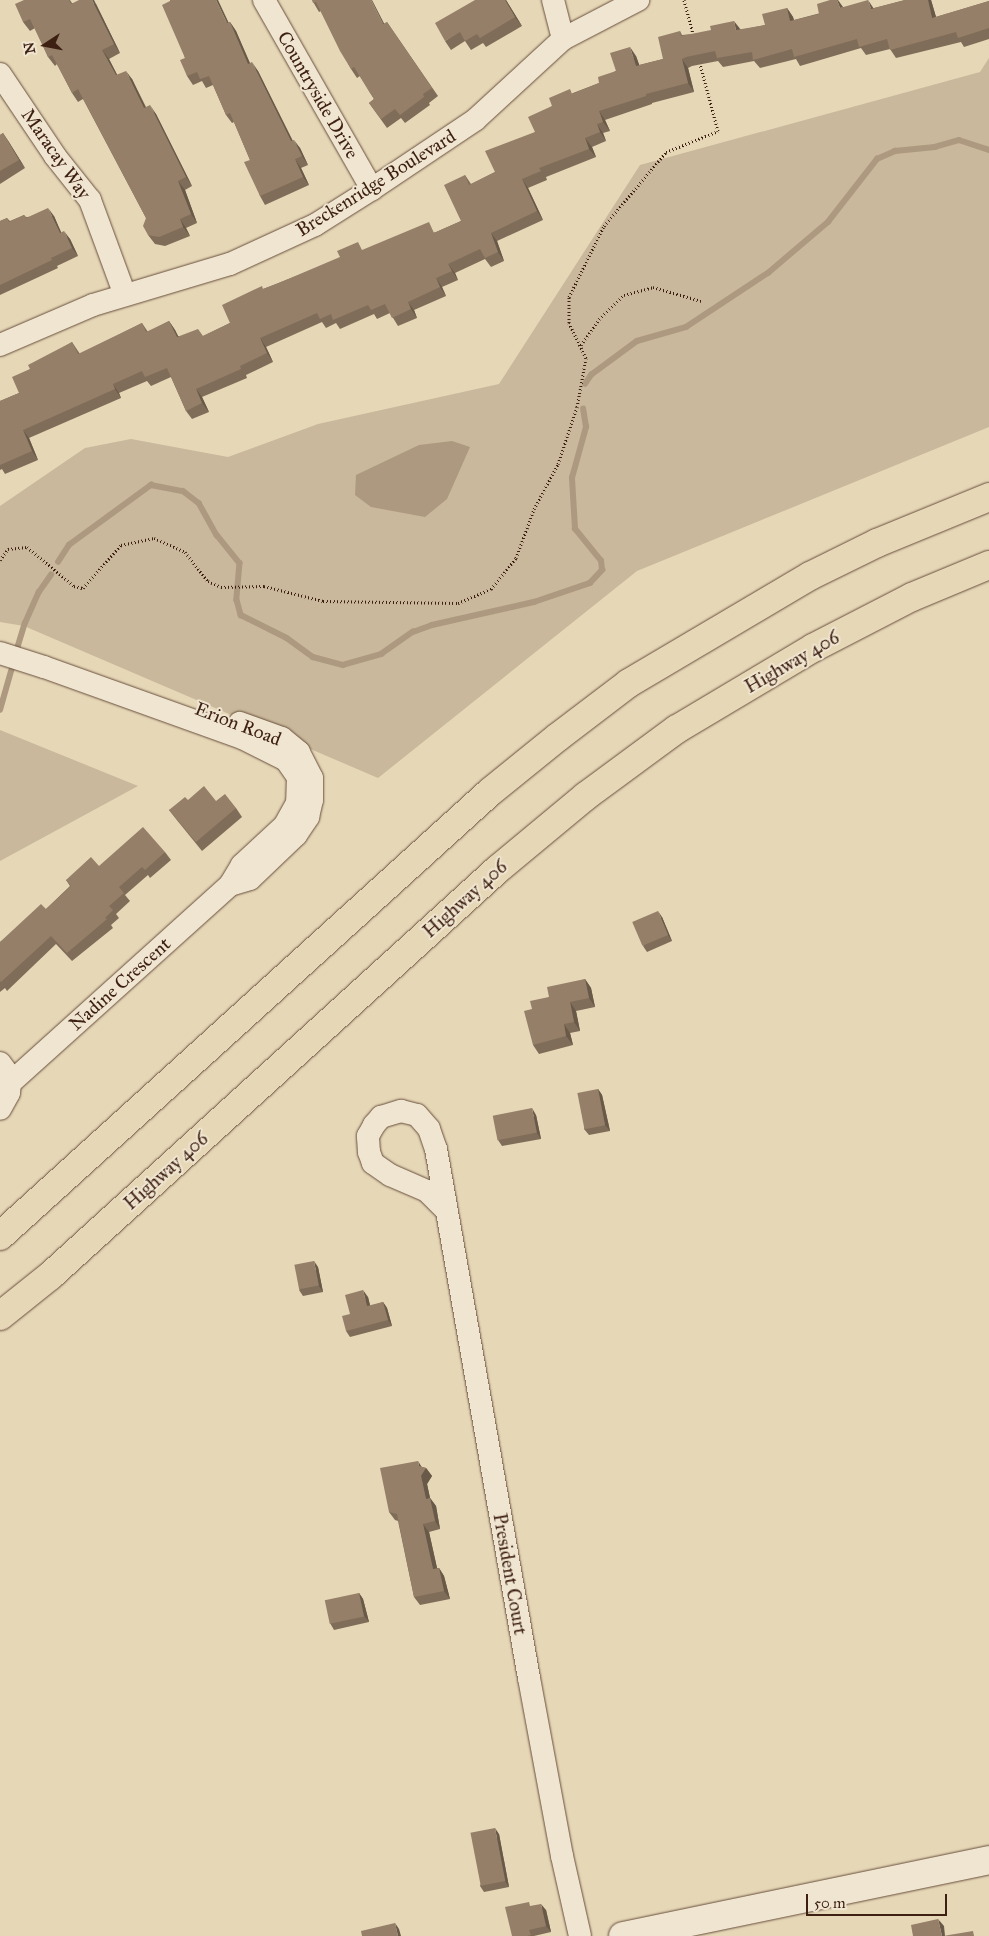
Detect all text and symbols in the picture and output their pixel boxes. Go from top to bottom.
north arrow [20,20,70,70]
street label: Countryside Drive [272,27,364,163]
text: N [20,41,39,55]
street label: Maracay Way [16,104,96,204]
street label: Breckenridge Boulevard [292,125,460,241]
street label: Highway 406 [741,626,843,698]
street label: Erion Road [192,697,284,751]
street label: Highway 406 [418,855,512,943]
street label: Nadine Crescent [65,933,175,1035]
street label: Highway 406 [119,1127,213,1215]
street label: President Court [488,1512,532,1636]
scale bar [809,1884,950,1916]
text: 50 m [814,1894,846,1912]

